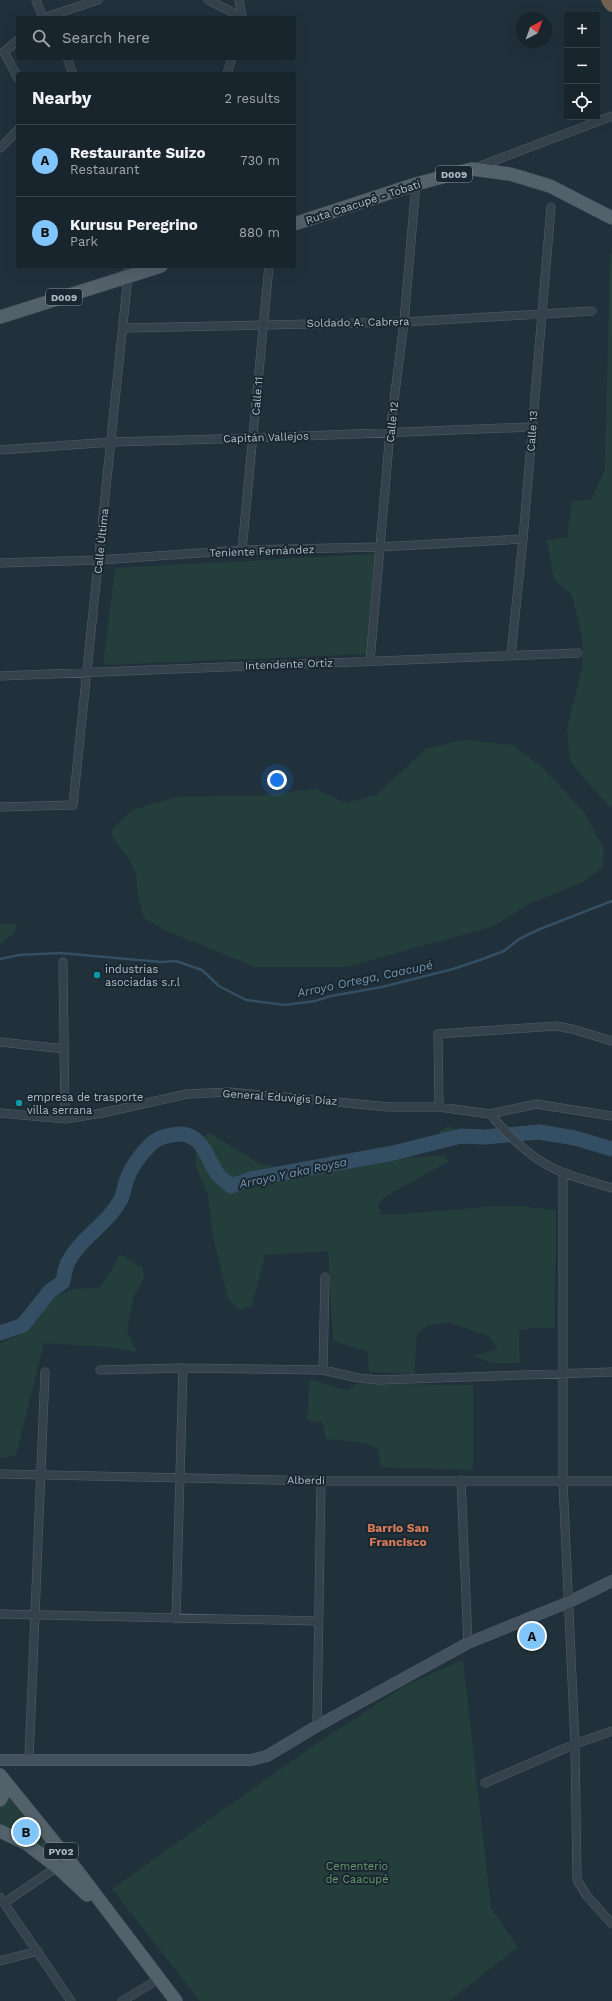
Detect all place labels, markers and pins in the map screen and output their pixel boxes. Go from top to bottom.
place label: industrias asociadas s.r.l [105,963,181,989]
marker: industrias asociadas s.r.l [92,970,102,980]
place label: empresa de trasporte villa serrana [27,1091,143,1117]
marker: empresa de trasporte villa serrana [14,1098,24,1108]
pin: A [519,1621,545,1651]
pin: B [13,1817,39,1847]

